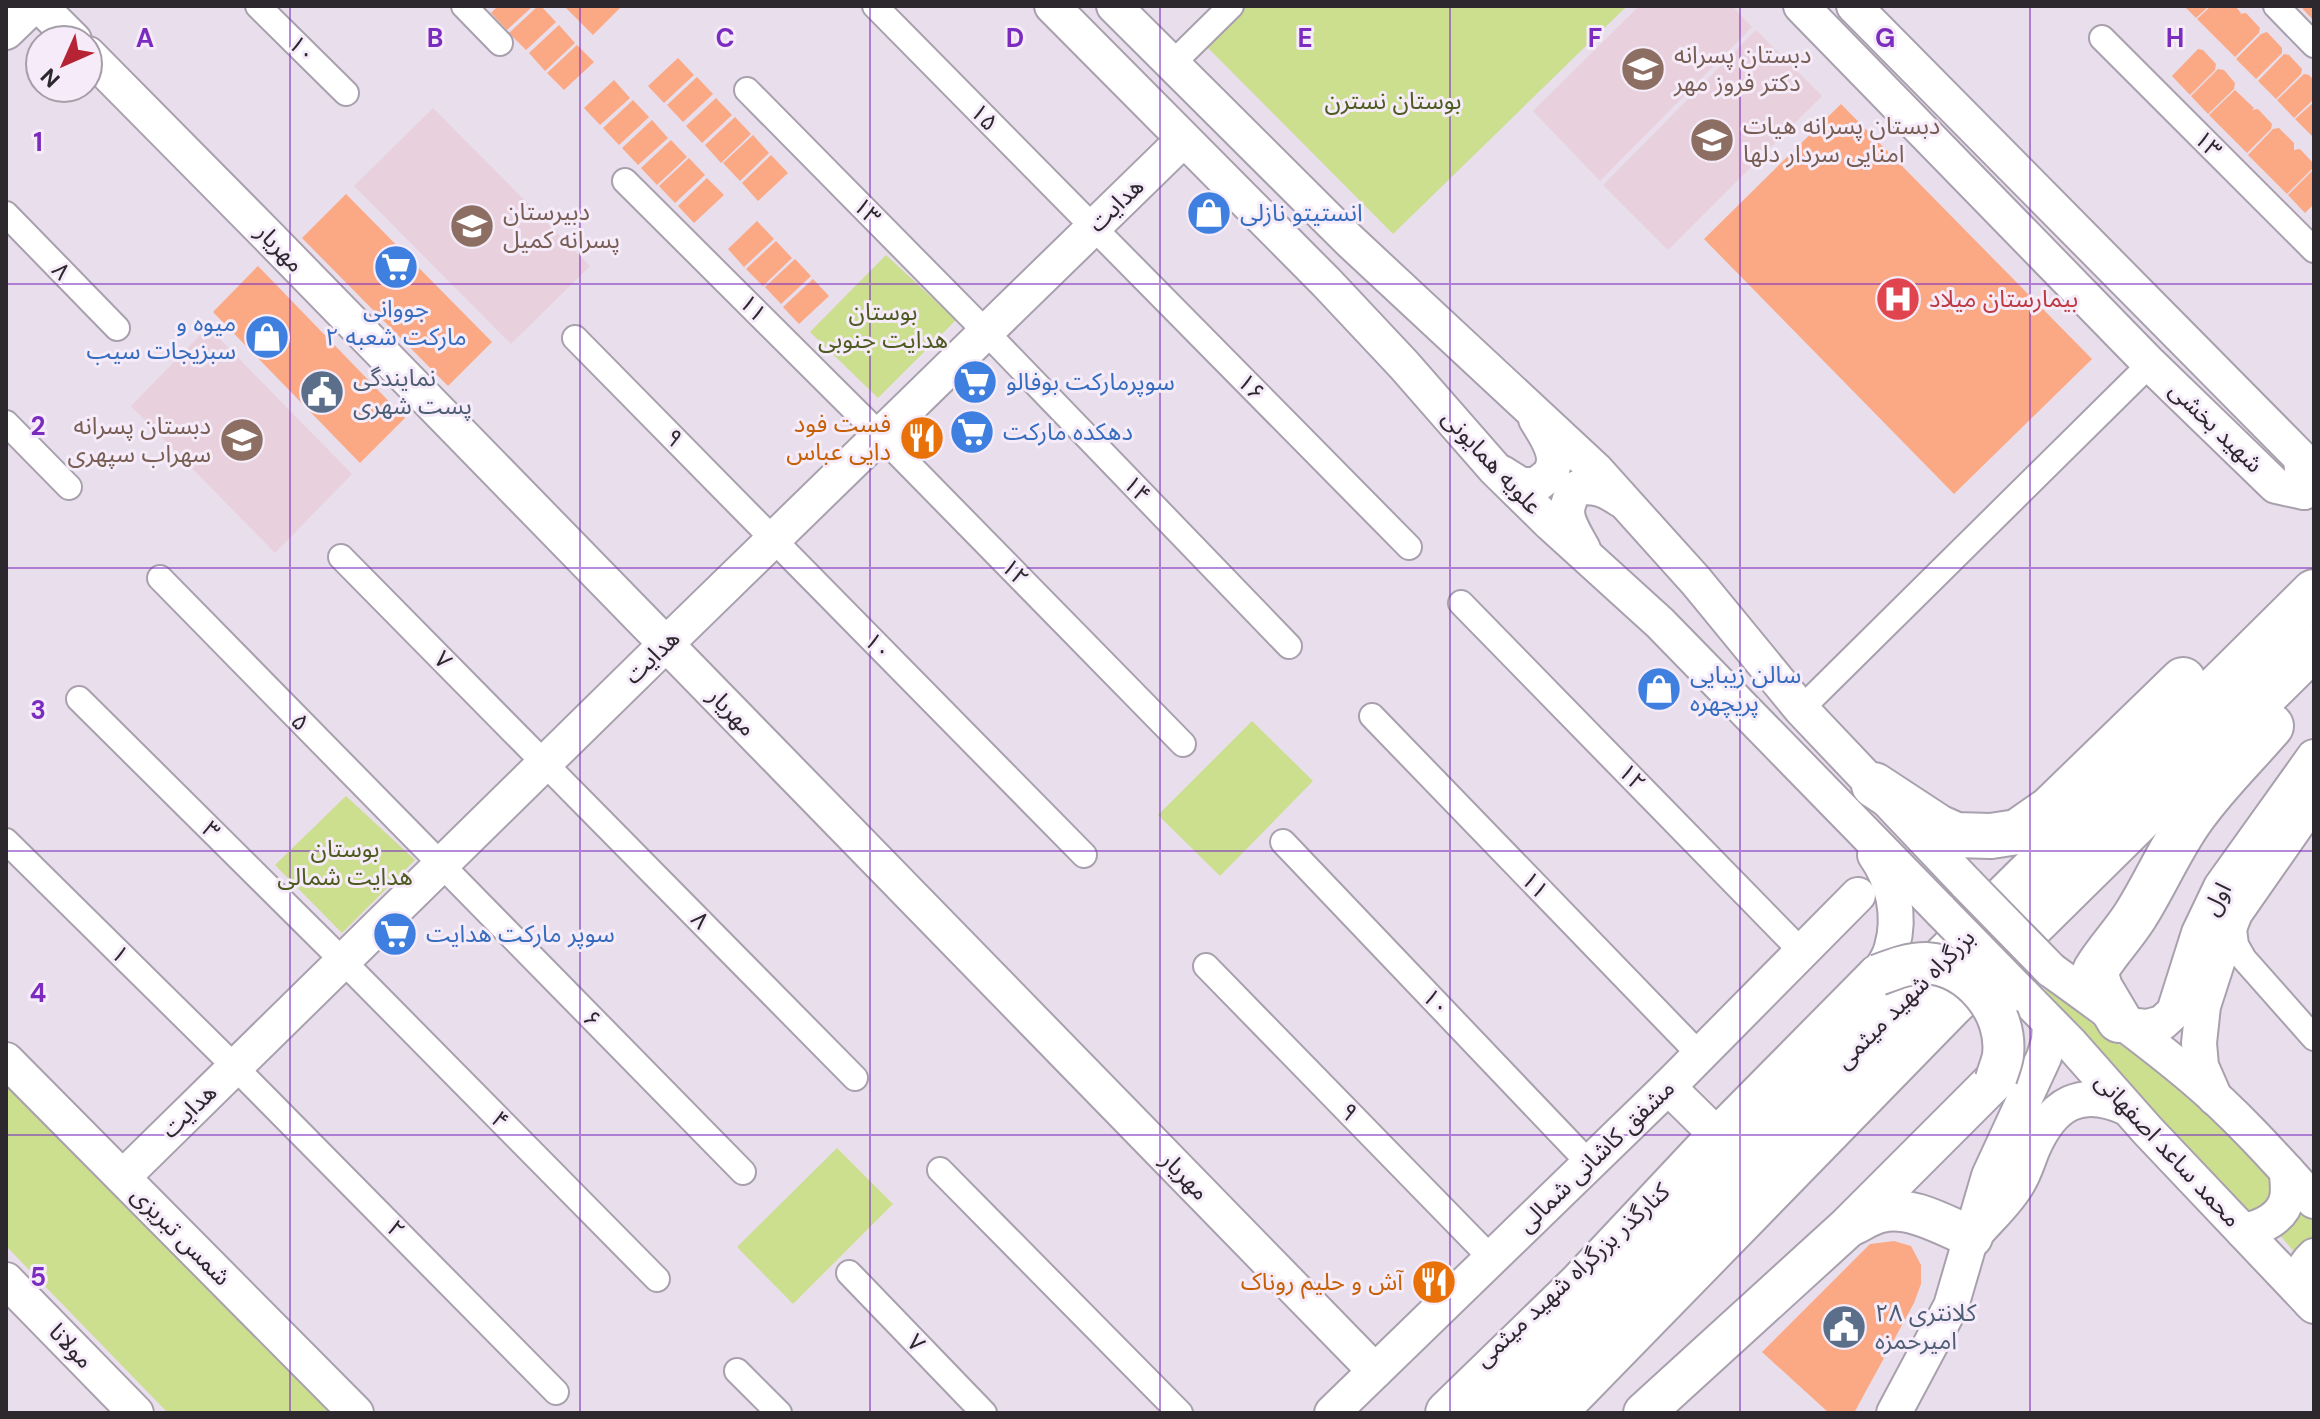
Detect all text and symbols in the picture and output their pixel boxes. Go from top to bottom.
text: A [136,21,154,55]
text: B [427,21,443,55]
text: C [715,21,735,55]
text: D [1006,21,1024,55]
text: E [1297,21,1313,55]
text: F [1588,21,1602,55]
text: G [1875,21,1895,55]
text: H [2166,21,2184,55]
north arrow [24,24,104,104]
street label: ۱۰ [282,28,323,69]
place label: دبستان پسرانه دکتر فروز مهر [1673,39,1811,98]
school or university icon: دبستان پسرانه دکتر فروز مهر [1619,45,1667,93]
text: N [34,62,66,94]
park label: بوستان نسترن [1324,85,1462,116]
street label: ۱۵ [964,96,1005,137]
place label: دبستان پسرانه هیات امنایی سردار دلها [1743,110,1940,169]
school or university icon: دبستان پسرانه هیات امنایی سردار دلها [1688,116,1736,164]
street label: ۱۳ [2188,123,2229,164]
text: 1 [33,125,43,159]
street label: هدایت [1081,171,1150,239]
shop icon: انستیتو نازلی [1185,189,1233,237]
street label: ۱۳ [847,190,888,231]
place label: دبیرستان پسرانه کمیل [503,196,620,255]
place label: انستیتو نازلی [1240,197,1363,228]
school or university icon: دبیرستان پسرانه کمیل [448,202,496,250]
street label: مهریار [249,216,311,279]
supermarket icon: جووانی مارکت شعبه ۲ [372,243,420,291]
street label: ۸ [45,255,77,287]
hospital icon: بیمارستان میلاد [1874,275,1922,323]
place label: بیمارستان میلاد [1929,283,2078,314]
street label: ۱۱ [733,287,774,328]
place label: جووانی مارکت شعبه ۲ [325,293,467,352]
park label: بوستان هدایت جنوبی [818,296,948,355]
place label: میوه و سبزیجات سیب [87,307,236,366]
shop icon: میوه و سبزیجات سیب [243,313,291,361]
supermarket icon: سوپرمارکت بوفالو [951,358,999,406]
place label: نمایندگی پست شهری [353,362,472,421]
place label: سوپرمارکت بوفالو [1006,366,1175,397]
street label: ۱۶ [1231,366,1272,407]
public building icon: نمایندگی پست شهری [298,368,346,416]
street label: شهید بخشی [2163,374,2270,479]
street label: علویه همایونی [1436,402,1549,521]
place label: فست فود دایی عباس [786,408,891,467]
supermarket icon: دهکده مارکت [948,408,996,456]
text: 2 [30,409,46,443]
place label: دبستان پسرانه سهراب سپهری [68,410,211,469]
restaurant icon: فست فود دایی عباس [898,414,946,462]
school or university icon: دبستان پسرانه سهراب سپهری [218,416,266,464]
place label: دهکده مارکت [1003,416,1133,447]
street label: ۹ [659,422,690,453]
street label: ۱۴ [1117,468,1158,509]
street label: ۱۲ [995,551,1036,592]
street label: هدایت [617,623,686,691]
street label: ۱۰ [858,625,899,666]
street label: ۷ [428,644,459,676]
place label: سالن زیبایی پریچهره [1690,659,1801,718]
shop icon: سالن زیبایی پریچهره [1635,665,1683,713]
street label: مهریار [701,680,763,743]
text: 3 [30,693,46,727]
street label: ۵ [284,706,316,737]
street label: ۱۲ [1612,756,1653,797]
street label: ۳ [196,814,227,845]
park label: بوستان هدایت شمالی [277,833,413,892]
street label: ۱۱ [1515,864,1556,905]
street label: اول [2195,877,2238,921]
street label: ۸ [685,904,716,936]
supermarket icon: سوپر مارکت هدایت [371,910,419,958]
place label: سوپر مارکت هدایت [426,918,615,949]
street label: بزرگراه شهید میثمی [1828,922,1981,1075]
street label: ۱ [105,938,136,969]
text: 4 [30,976,46,1010]
street label: ۱۰ [1416,981,1457,1022]
street label: ۶ [577,1003,608,1034]
street label: محمد ساعد اصفهانی [2089,1066,2248,1234]
street label: مشفق کاشانی شمالی [1510,1072,1681,1239]
street label: هدایت [154,1077,223,1145]
street label: ۹ [1333,1096,1365,1127]
street label: ۴ [485,1104,516,1135]
street label: مهریار [1154,1144,1216,1207]
street label: کنارگذر بزرگراه شهید میثمی [1467,1175,1677,1373]
street label: شمس تبریزی [125,1179,238,1292]
street label: ۲ [381,1213,412,1244]
restaurant icon: آش و حلیم روناک [1410,1258,1458,1306]
text: 5 [30,1260,46,1294]
place label: آش و حلیم روناک [1241,1266,1404,1299]
place label: کلانتری ۲۸ امیرحمزه [1875,1297,1977,1356]
public building icon: کلانتری ۲۸ امیرحمزه [1820,1303,1868,1351]
street label: مولانا [42,1316,100,1375]
street label: ۷ [900,1327,932,1359]

